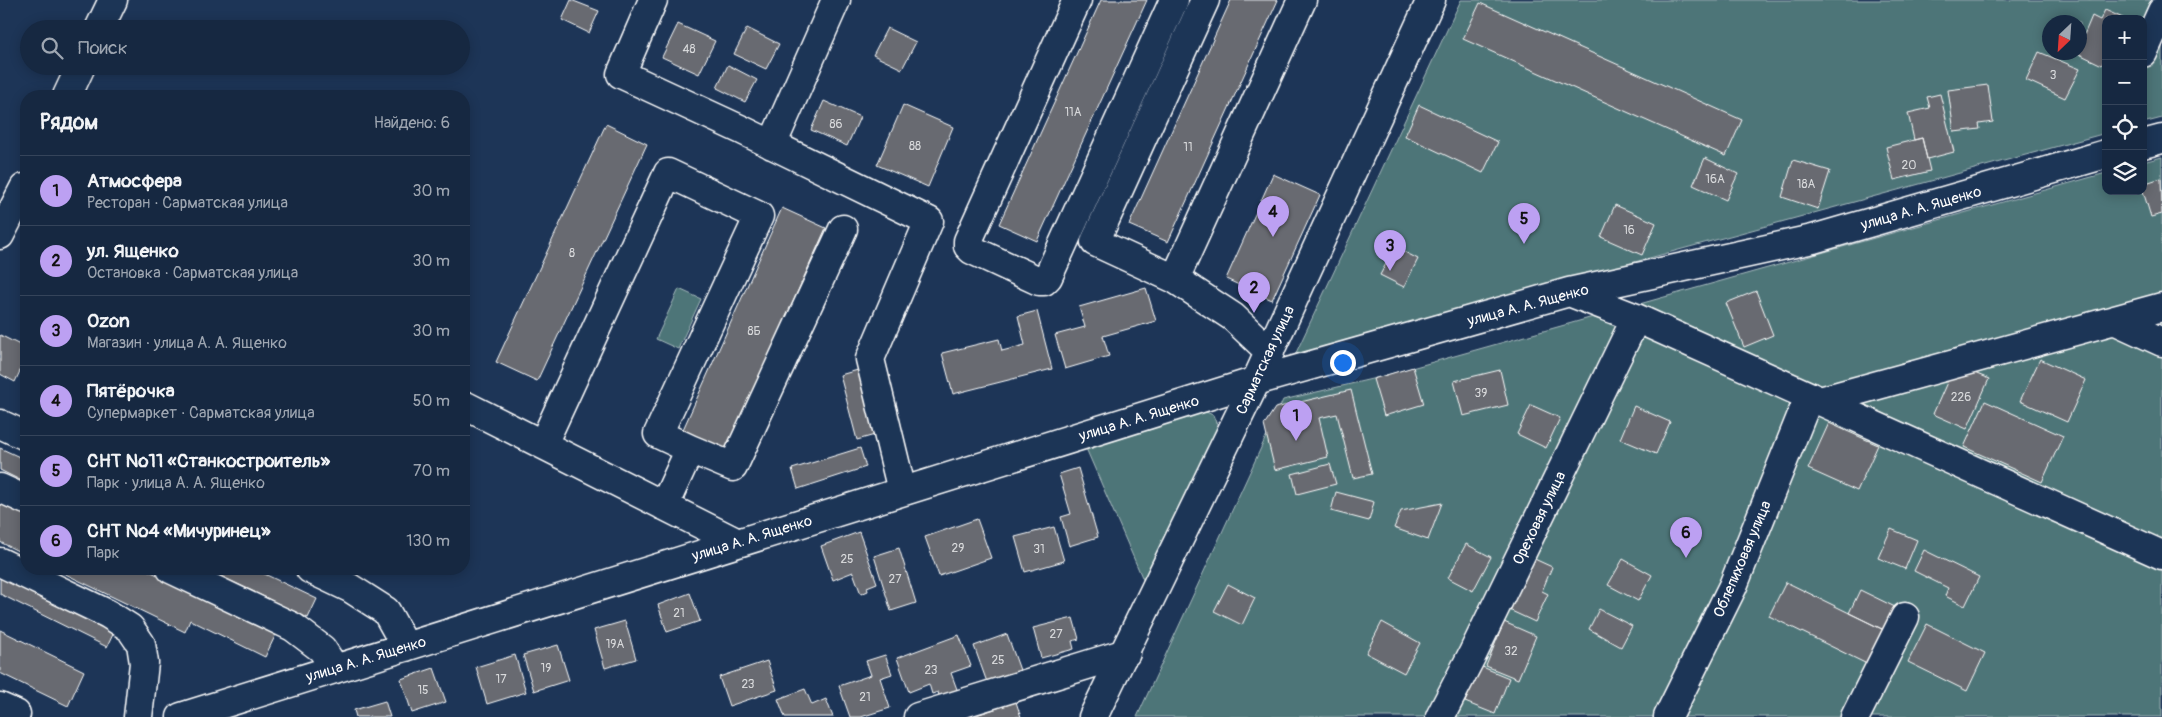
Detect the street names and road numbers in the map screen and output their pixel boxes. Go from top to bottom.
street label: улица А. А. Ященко [1858,182,1984,235]
street label: улица А. А. Ященко [1465,280,1591,331]
street label: Сарматская улица [1232,303,1299,418]
street label: улица А. А. Ященко [1076,391,1202,446]
street label: Ореховая улица [1509,468,1570,568]
street label: Облепиховая улица [1709,498,1776,621]
street label: улица А. А. Ященко [689,511,815,566]
street label: улица А. А. Ященко [303,632,429,687]

